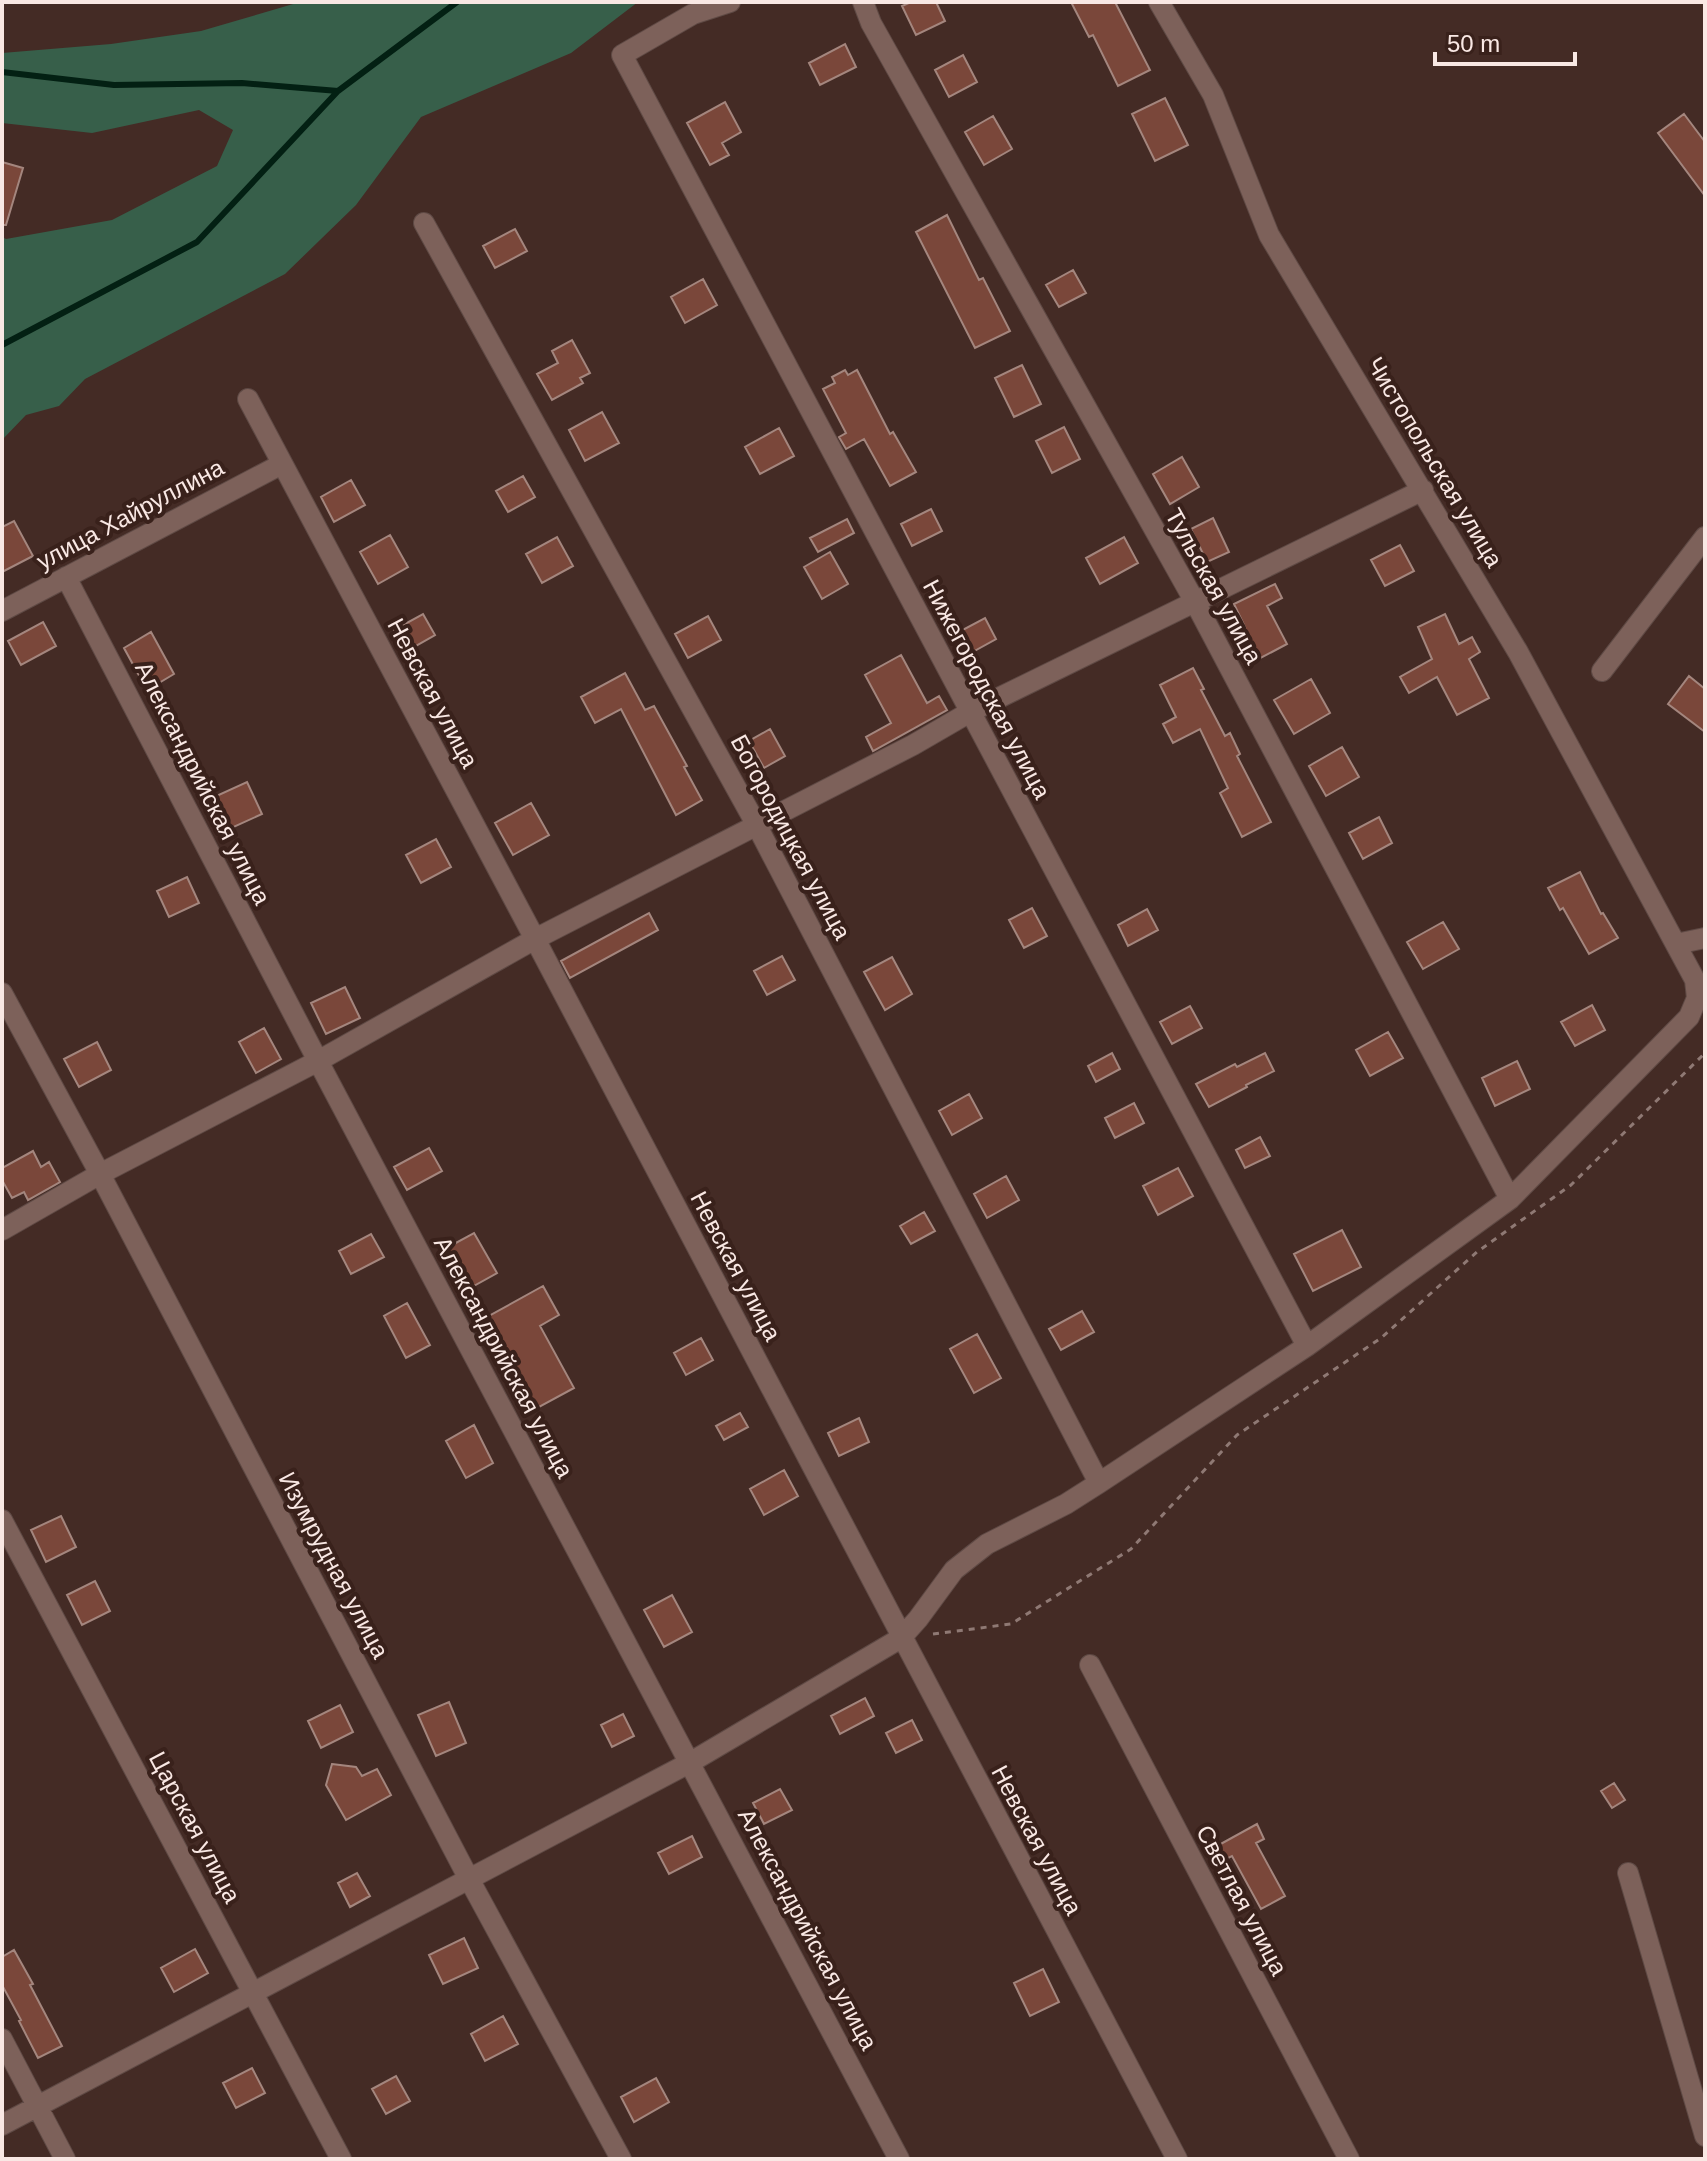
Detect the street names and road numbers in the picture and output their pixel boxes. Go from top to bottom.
street label: Чистопольская улица [1362,352,1509,572]
street label: улица Хайруллина [32,453,229,575]
street label: Тульская улица [1160,504,1268,669]
street label: Нижегородская улица [918,575,1056,804]
street label: Невская улица [382,614,484,773]
street label: Александрийская улица [130,657,276,910]
street label: Богородицкая улица [726,730,857,945]
street label: Невская улица [685,1187,787,1346]
street label: Александрийская улица [429,1232,579,1483]
street label: Изумрудная улица [274,1467,395,1663]
street label: Царская улица [144,1747,246,1908]
street label: Невская улица [986,1761,1088,1920]
street label: Александрийская улица [733,1804,883,2055]
street label: Светлая улица [1191,1820,1293,1980]

